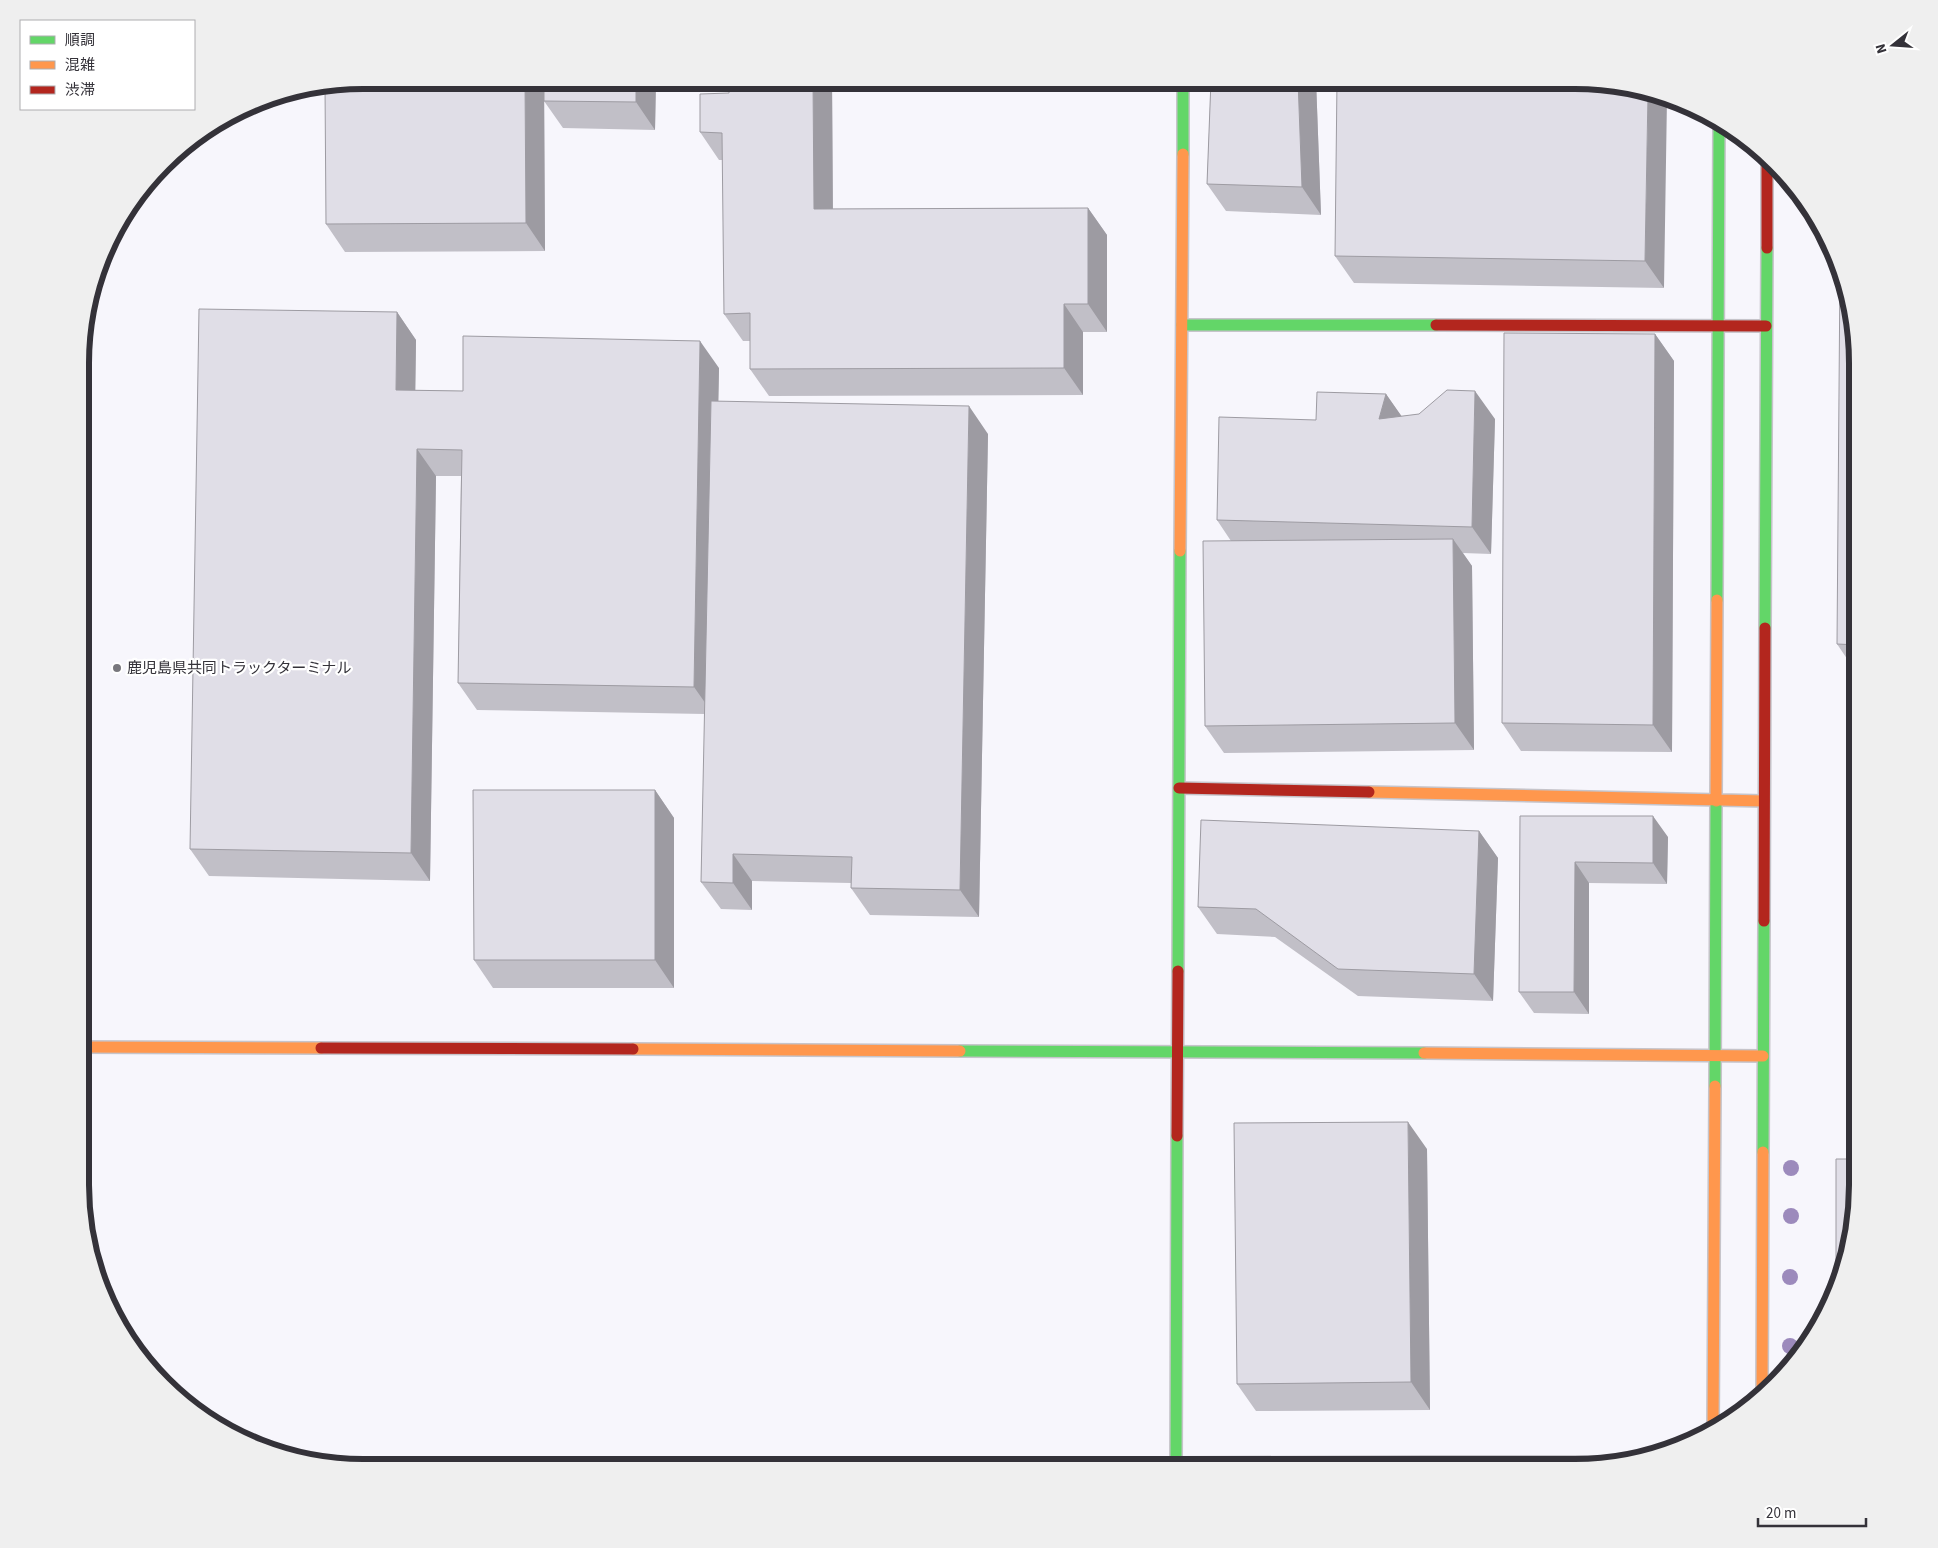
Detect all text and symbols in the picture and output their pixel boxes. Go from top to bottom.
legend [20,20,195,110]
north arrow [1868,20,1918,70]
text: 順調 [65,30,95,51]
text: N [1871,41,1892,56]
text: 混雑 [65,55,95,76]
text: 渋滞 [65,80,95,101]
place label: 鹿児島県共同トラックターミナル [127,658,351,679]
marker: 鹿児島県共同トラックターミナル [111,662,123,674]
scale bar [1758,1496,1866,1528]
text: 20 m [1766,1503,1796,1524]

